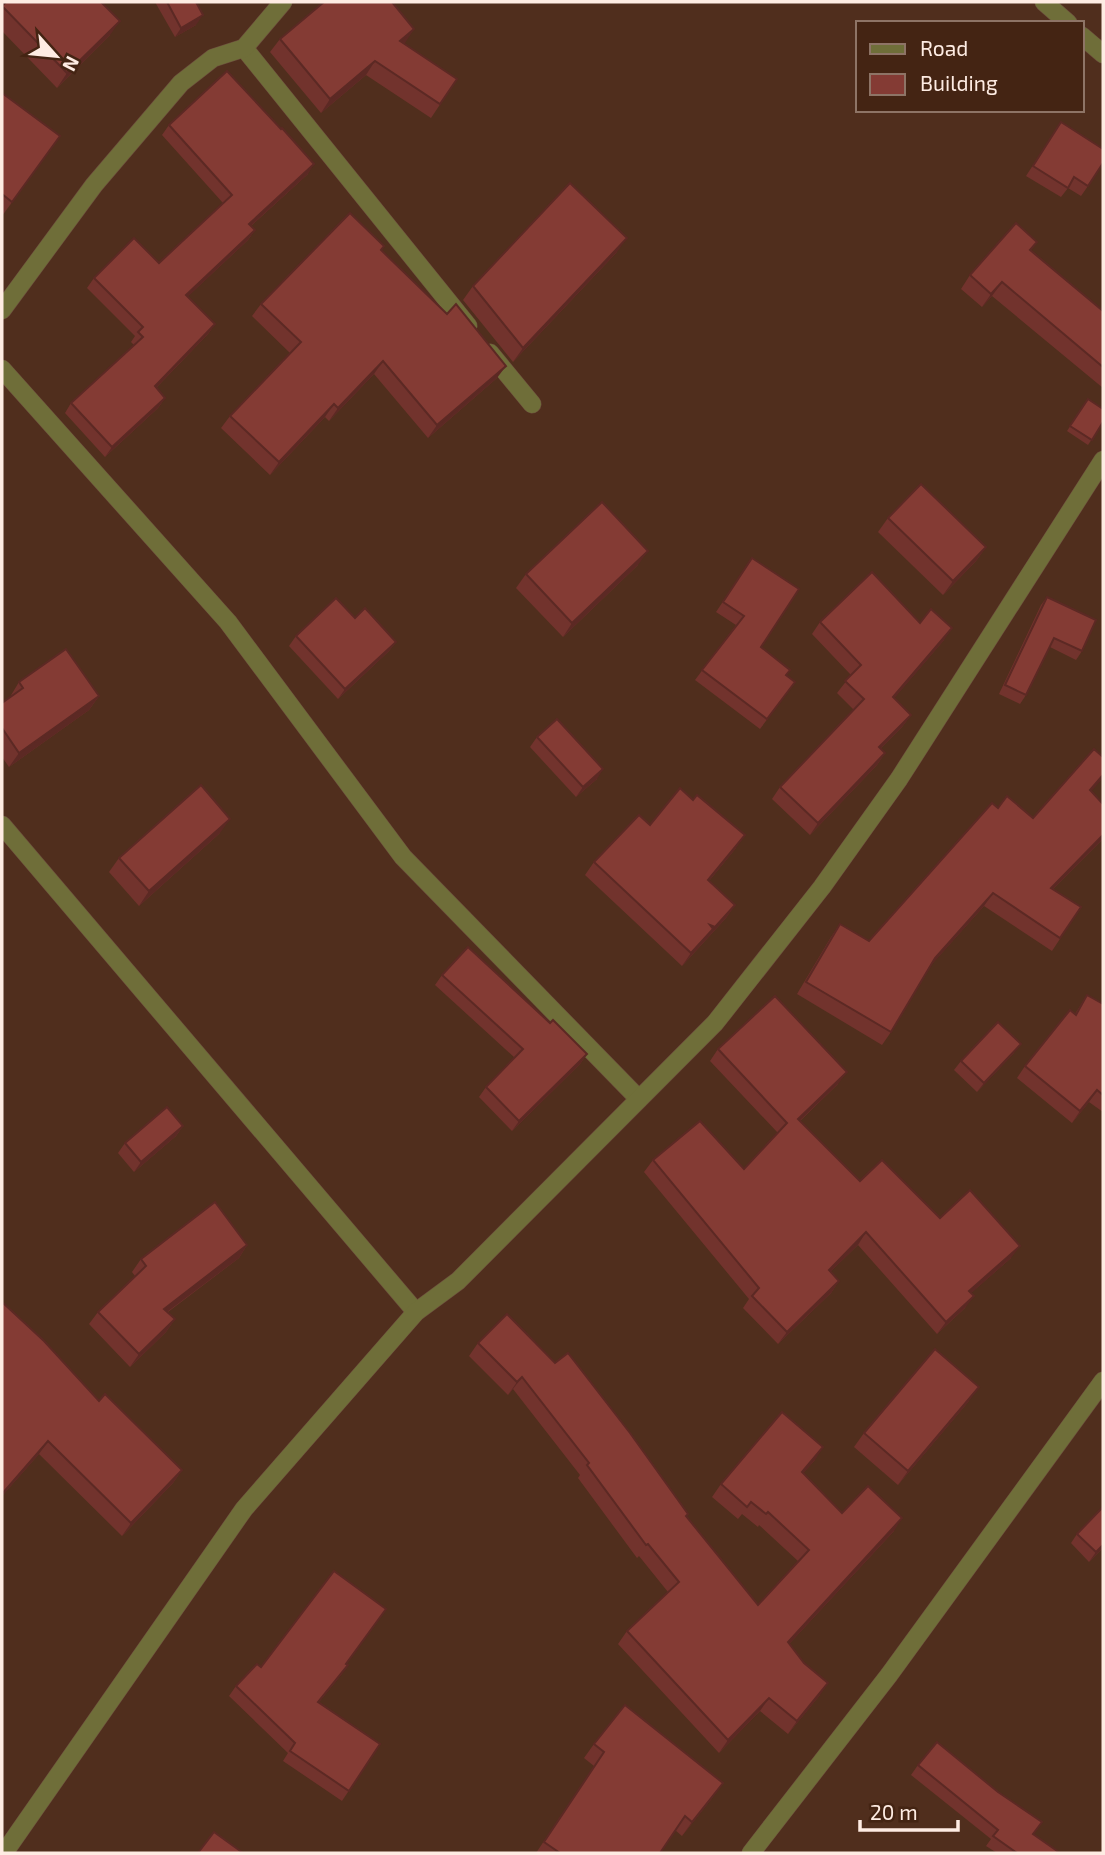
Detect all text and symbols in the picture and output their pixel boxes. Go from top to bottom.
north arrow [21,21,91,91]
legend [856,21,1084,112]
text: Road [920,35,968,60]
text: N [58,53,85,75]
text: Building [920,70,998,95]
scale bar [860,1788,958,1832]
text: 20 m [870,1799,918,1824]

